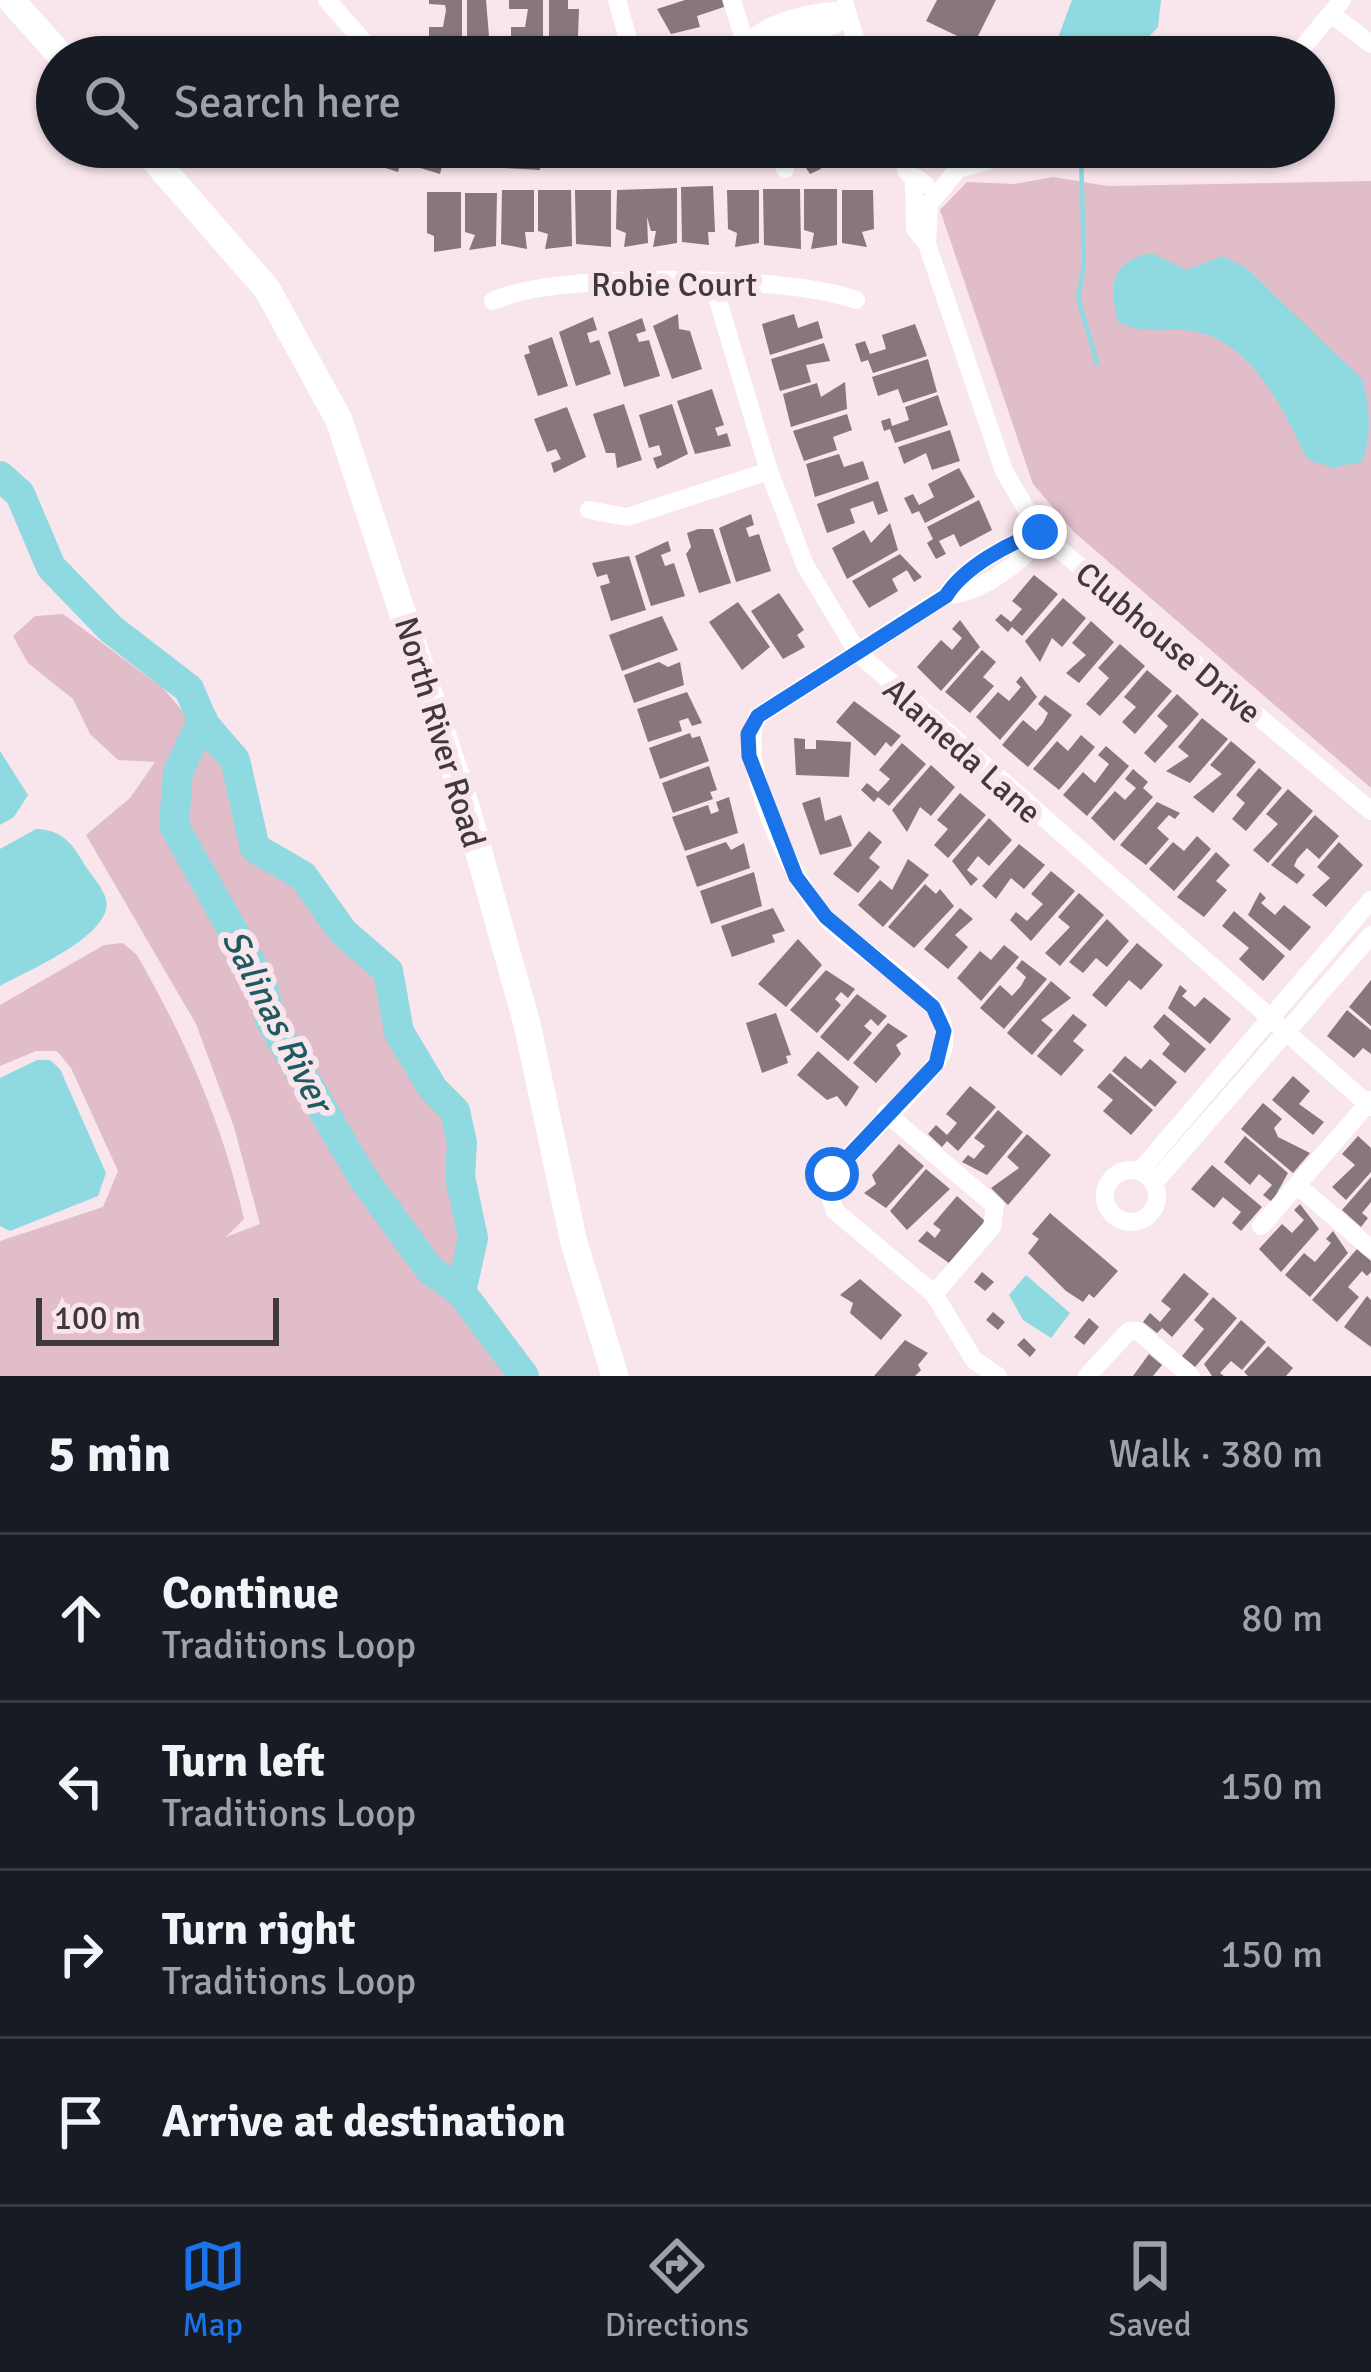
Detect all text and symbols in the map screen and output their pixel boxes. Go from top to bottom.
search box [36,36,1335,168]
icon: search [78,69,144,135]
text: Search here [174,75,401,130]
street label: Robie Court [591,265,757,306]
route end [1013,505,1067,559]
street label: Clubhouse Drive [1067,554,1269,733]
street label: North River Road [385,612,494,853]
street label: Alameda Lane [874,669,1050,833]
water label: Salinas River [212,922,344,1123]
route start [805,1147,859,1201]
scale bar [36,1292,279,1345]
text: 100 m [54,1298,141,1339]
text: 5 min [48,1423,171,1486]
text: Walk · 380 m [1109,1430,1323,1478]
text: Continue [162,1566,339,1621]
icon: ahead [48,1585,114,1651]
text: 80 m [1241,1594,1323,1642]
text: Traditions Loop [162,1621,416,1669]
text: Turn left [162,1734,325,1789]
icon: left [48,1753,114,1819]
text: 150 m [1220,1762,1323,1810]
text: Traditions Loop [162,1789,416,1837]
text: Turn right [162,1902,356,1957]
icon: right [48,1921,114,1987]
text: 150 m [1220,1930,1323,1978]
text: Traditions Loop [162,1957,416,2005]
icon: arrive [48,2089,114,2155]
text: Arrive at destination [162,2094,566,2149]
tab: Map [180,2233,246,2346]
tab: Directions [605,2233,749,2346]
tab: Saved [1108,2233,1191,2346]

